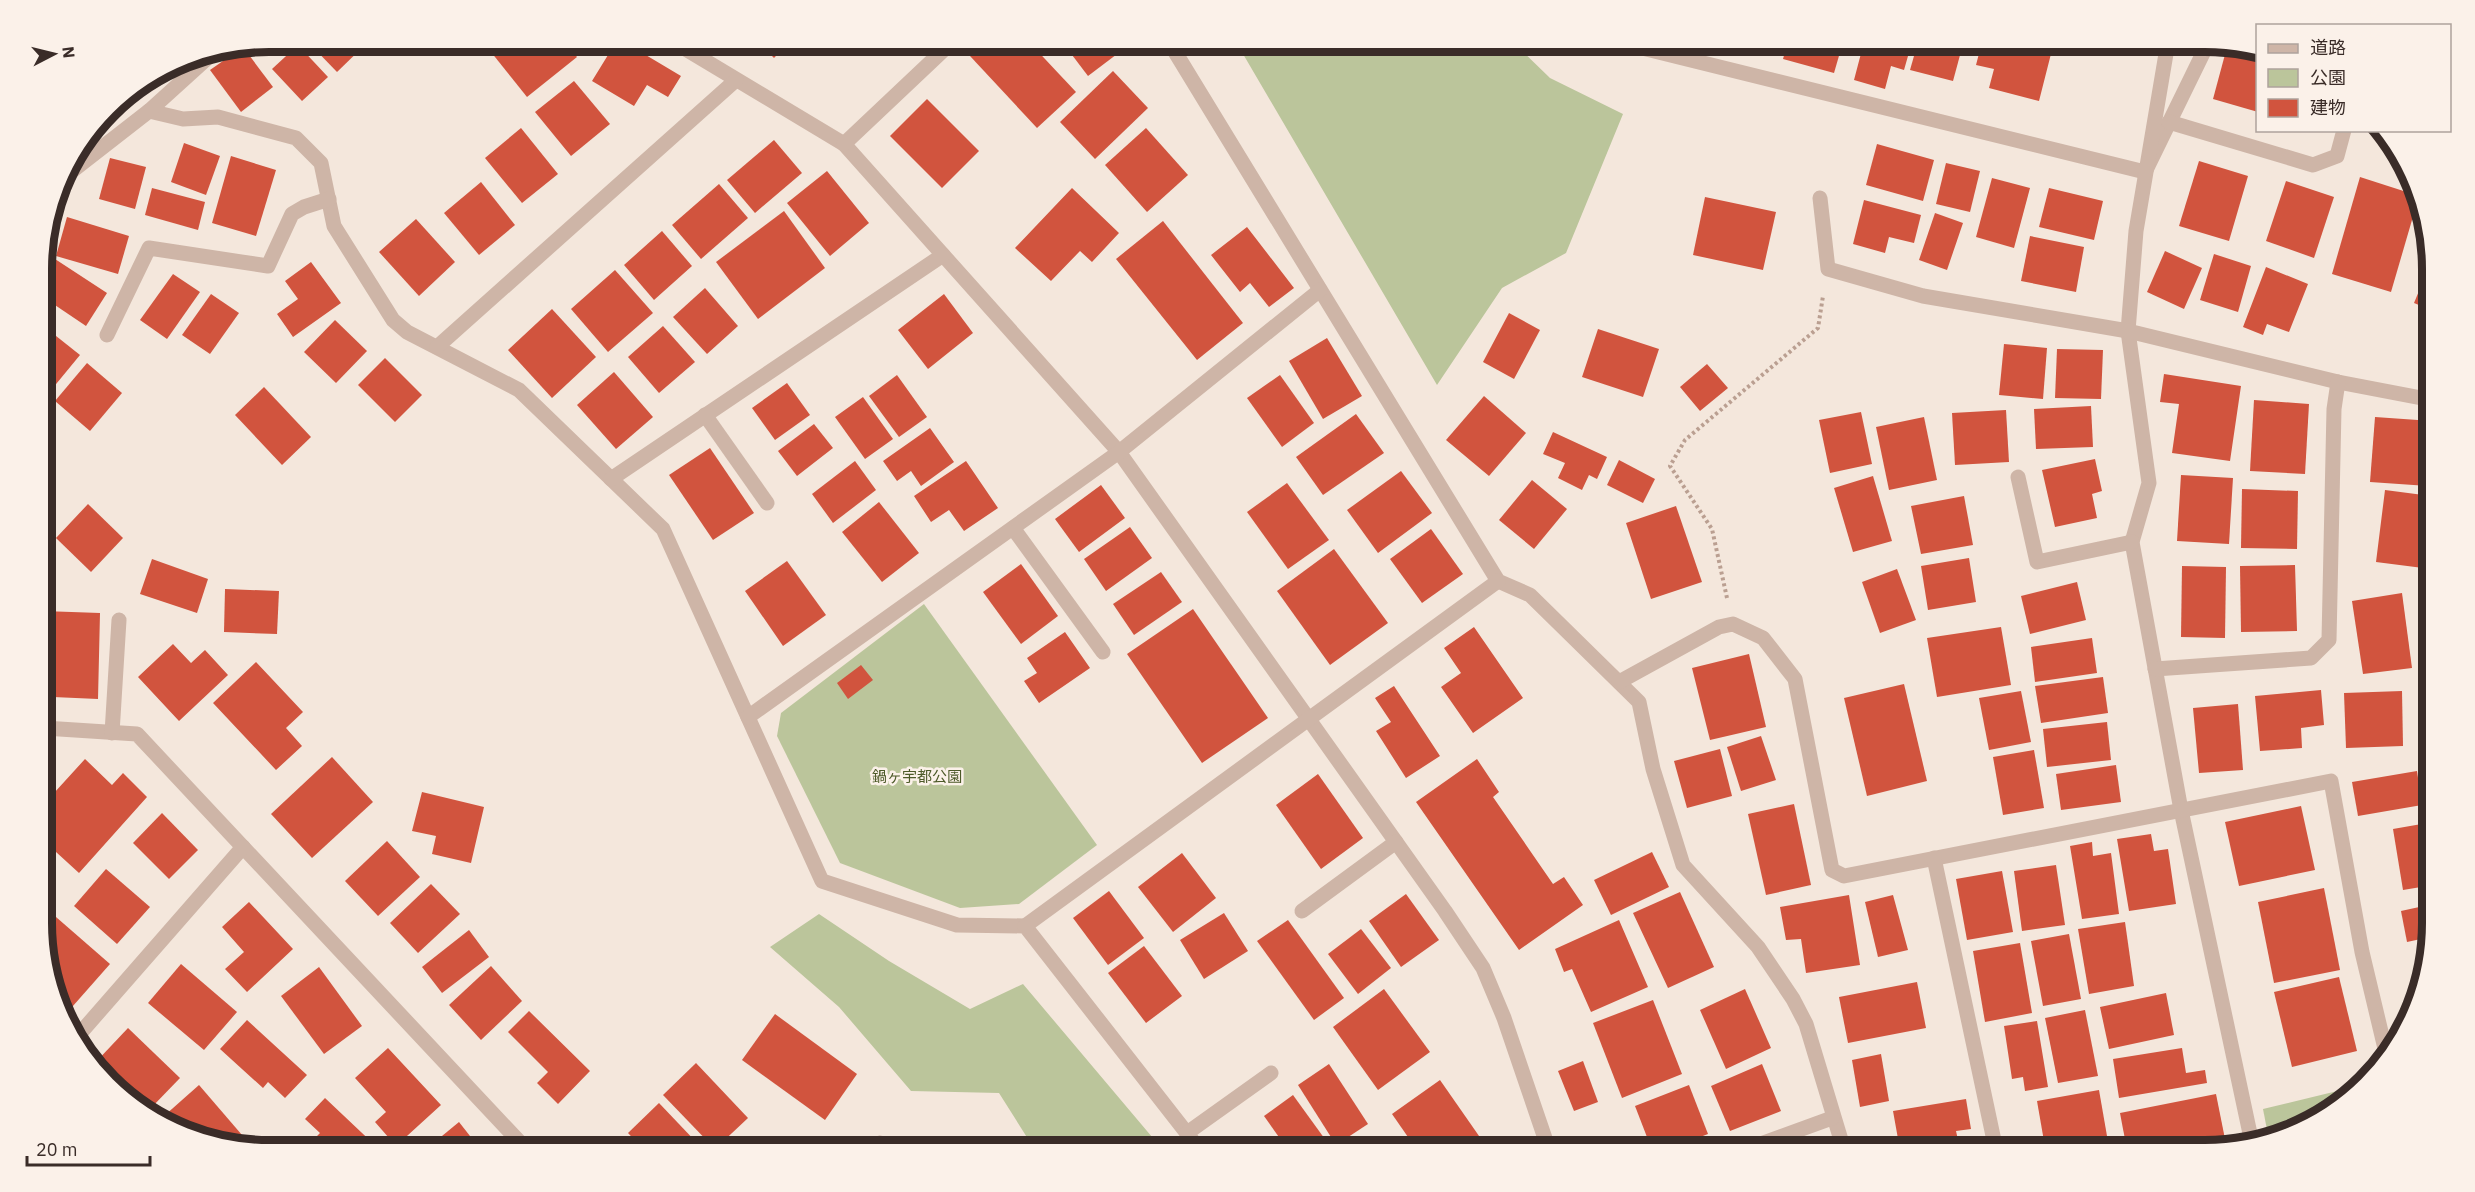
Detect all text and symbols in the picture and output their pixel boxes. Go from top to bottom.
north arrow [24,24,84,84]
legend [2256,24,2451,132]
text: 道路 [2310,36,2346,59]
text: N [58,45,80,59]
text: 公園 [2310,66,2346,89]
text: 建物 [2310,96,2346,119]
park label: 鍋ヶ宇都公園 [872,767,962,786]
scale bar [27,1129,150,1167]
text: 20 m [36,1138,78,1161]

